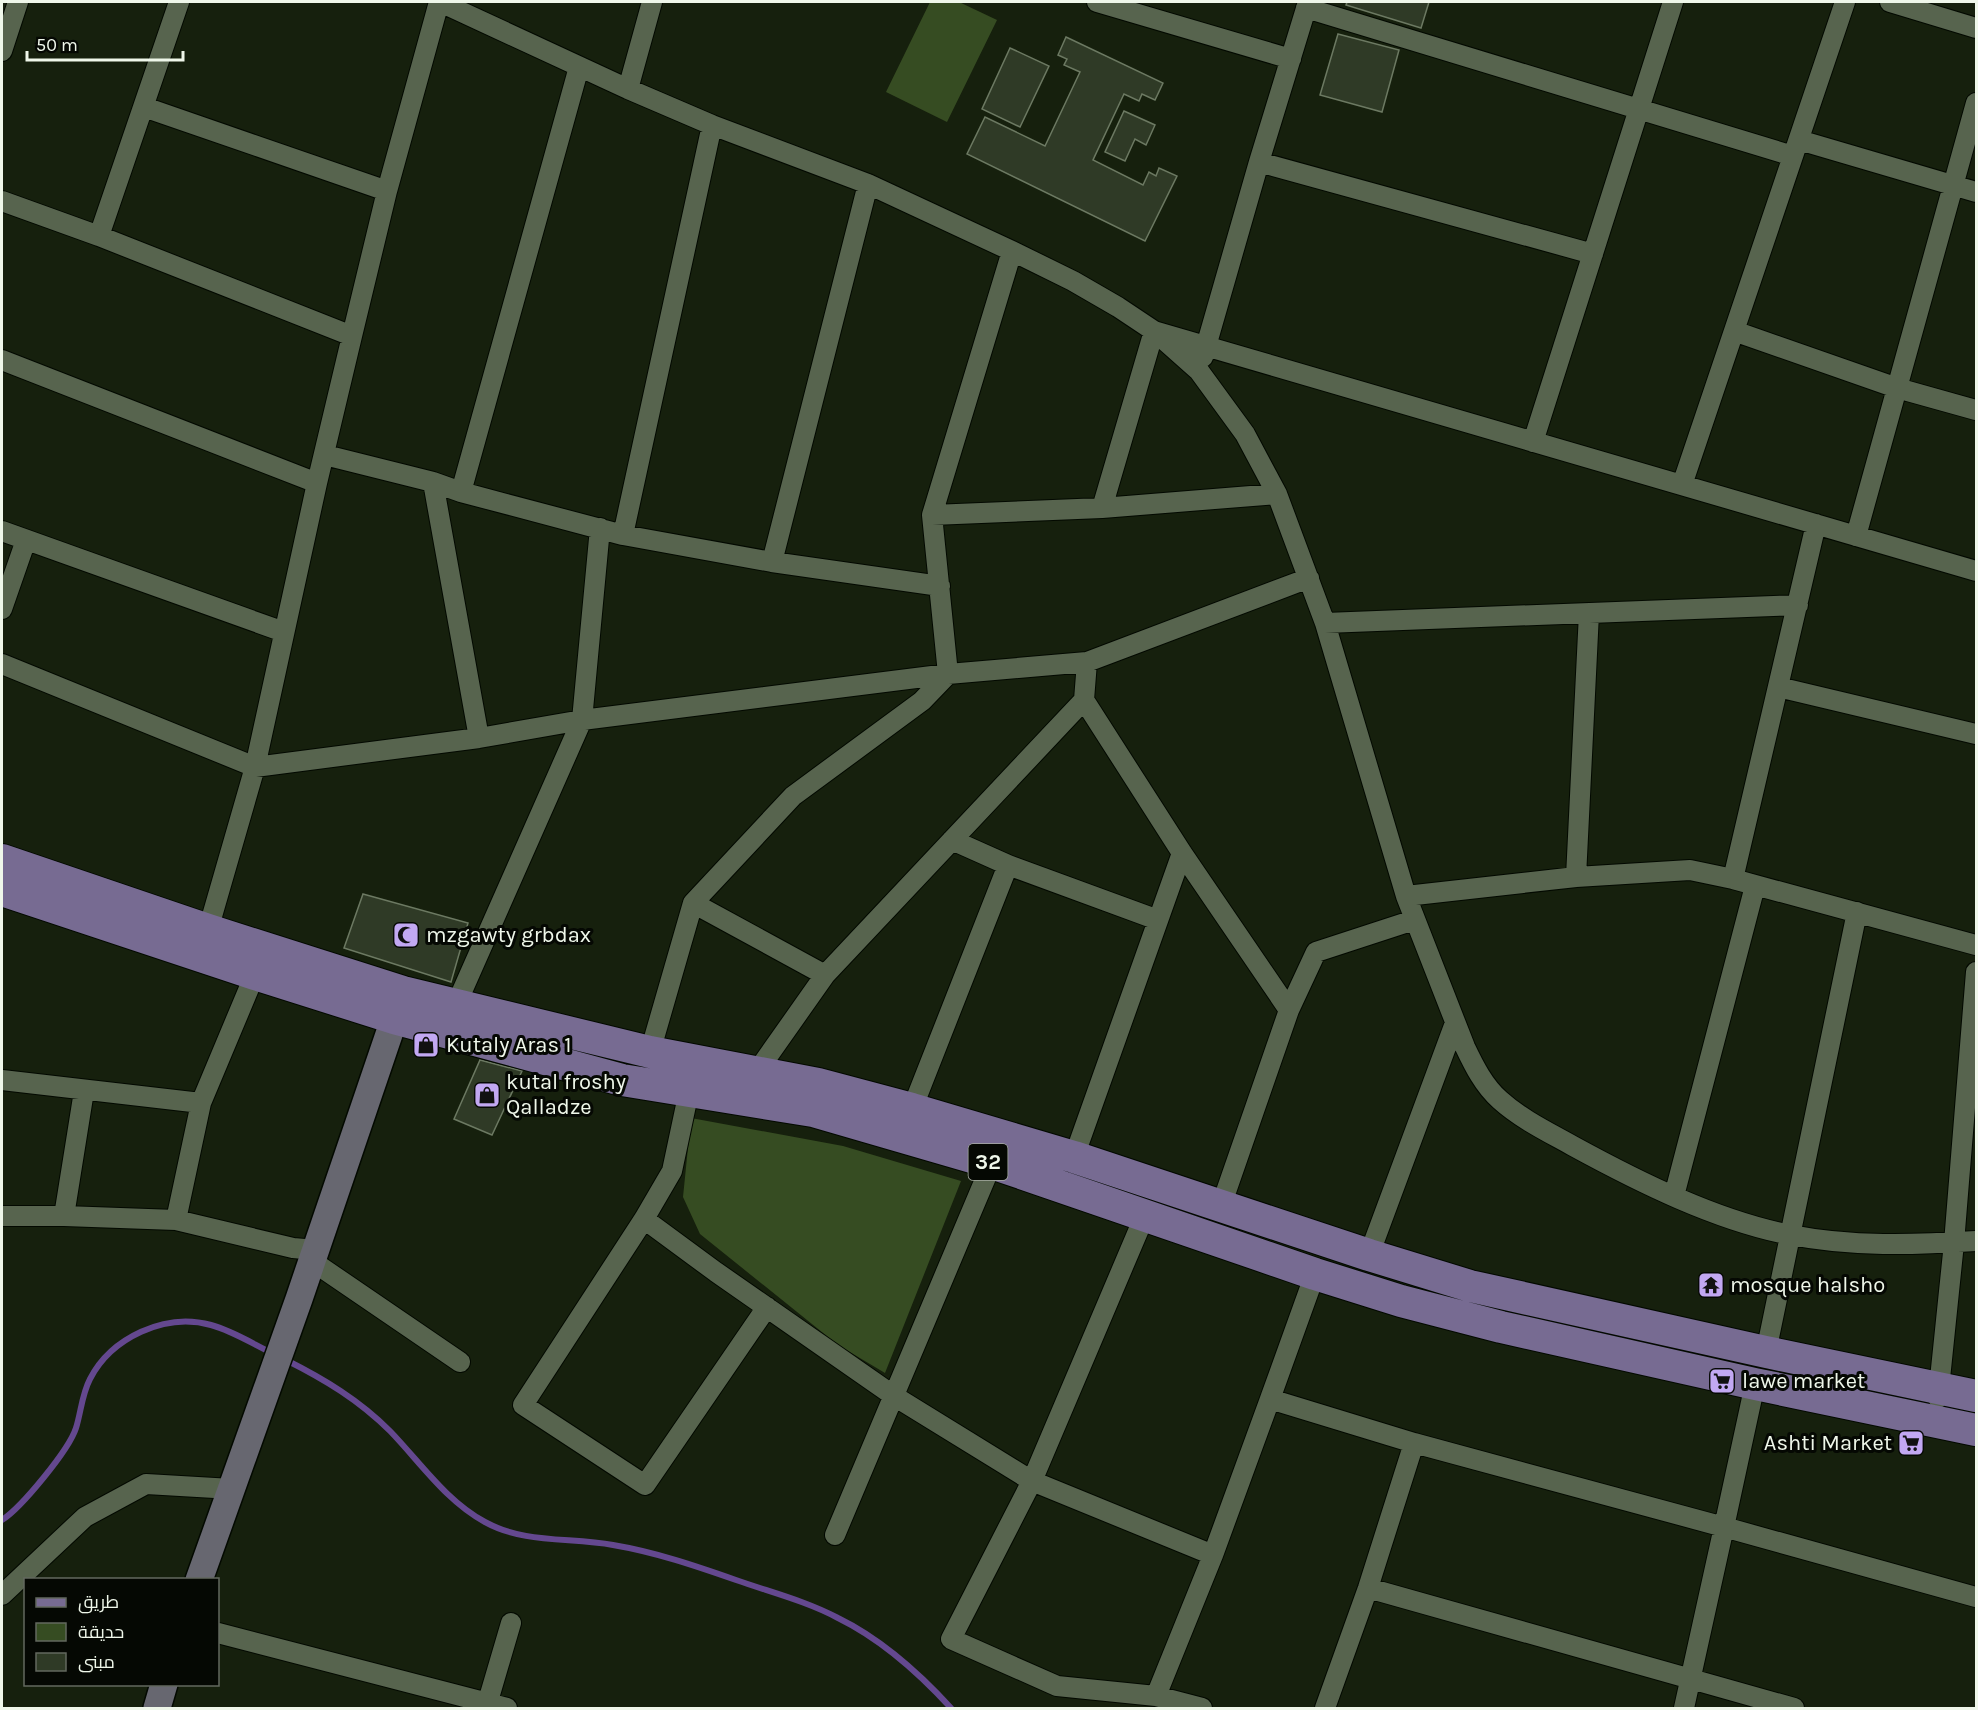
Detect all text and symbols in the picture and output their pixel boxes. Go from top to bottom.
scale bar [27,24,183,62]
text: 50 m [36,34,78,56]
mosque icon: mzgawty grbdax [391,920,421,950]
place label: mzgawty grbdax [426,922,591,948]
shop icon: Kutaly Aras 1 [411,1030,441,1060]
place label: Kutaly Aras 1 [446,1032,571,1058]
place label: kutal froshy Qalladze [506,1069,626,1120]
shop icon: kutal froshy Qalladze [472,1080,502,1110]
road number: 32 [968,1144,1008,1180]
temple icon: mosque halsho [1696,1270,1726,1300]
place label: mosque halsho [1730,1272,1885,1298]
supermarket icon: lawe market [1707,1366,1737,1396]
place label: lawe market [1742,1368,1865,1394]
supermarket icon: Ashti Market [1896,1428,1926,1458]
place label: Ashti Market [1764,1430,1892,1456]
legend [24,1578,219,1686]
text: طريق [78,1591,119,1614]
text: حديقة [78,1621,124,1643]
text: مبنى [78,1651,115,1673]

